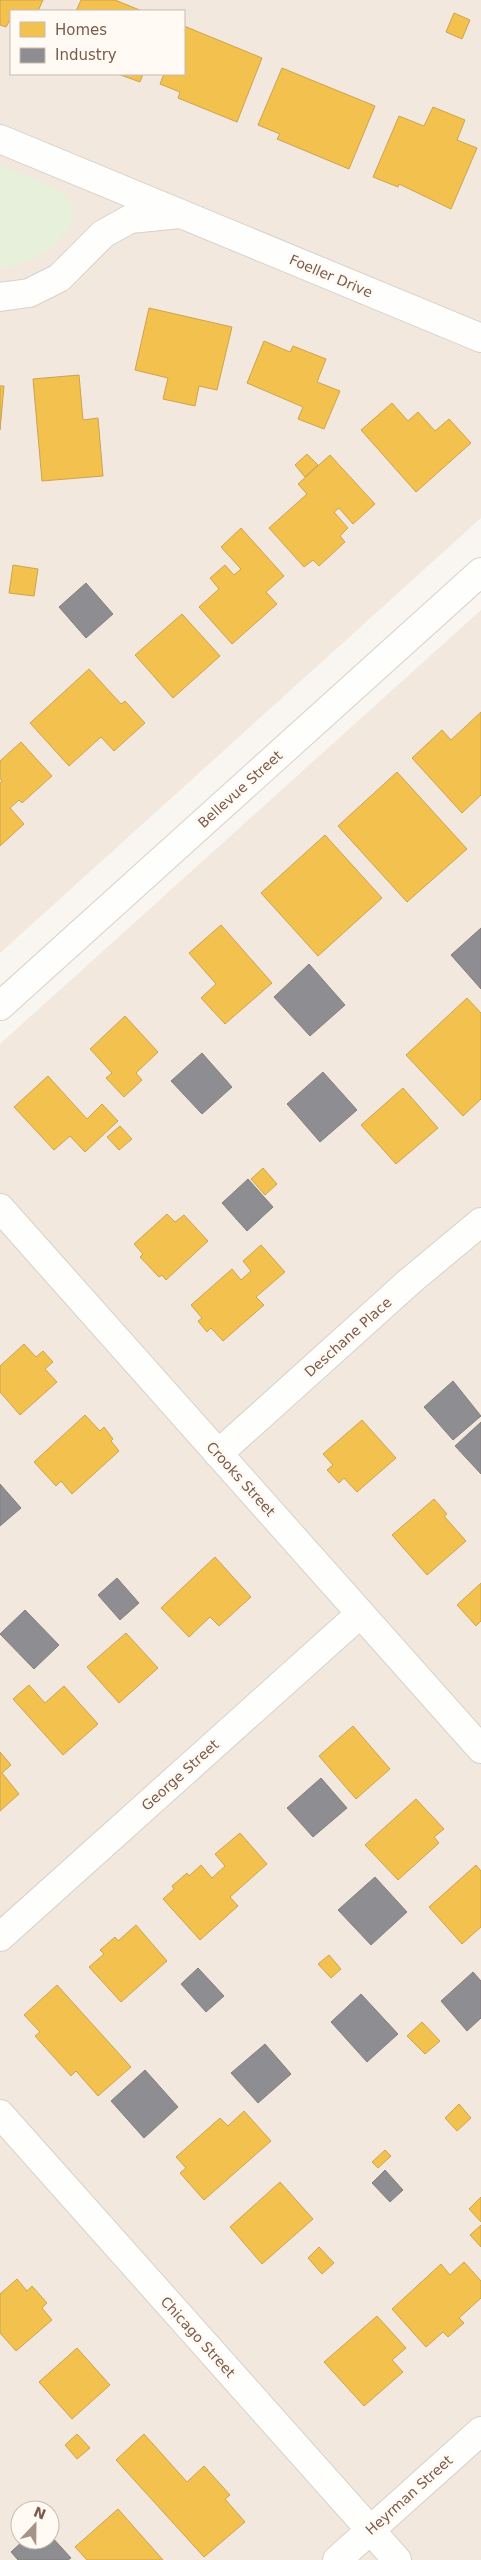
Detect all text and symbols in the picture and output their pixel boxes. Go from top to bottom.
legend [10,10,185,75]
text: Homes [55,21,107,39]
text: Industry [55,46,117,64]
street label: Foeller Drive [287,251,375,301]
street label: Bellevue Street [195,747,286,831]
street label: Deschane Place [301,1294,395,1380]
street label: Crooks Street [203,1438,279,1520]
street label: George Street [138,1736,222,1814]
street label: Chicago Street [158,2293,239,2381]
street label: Heyrman Street [362,2452,456,2538]
north arrow [10,2500,60,2550]
text: N [31,2503,48,2523]

